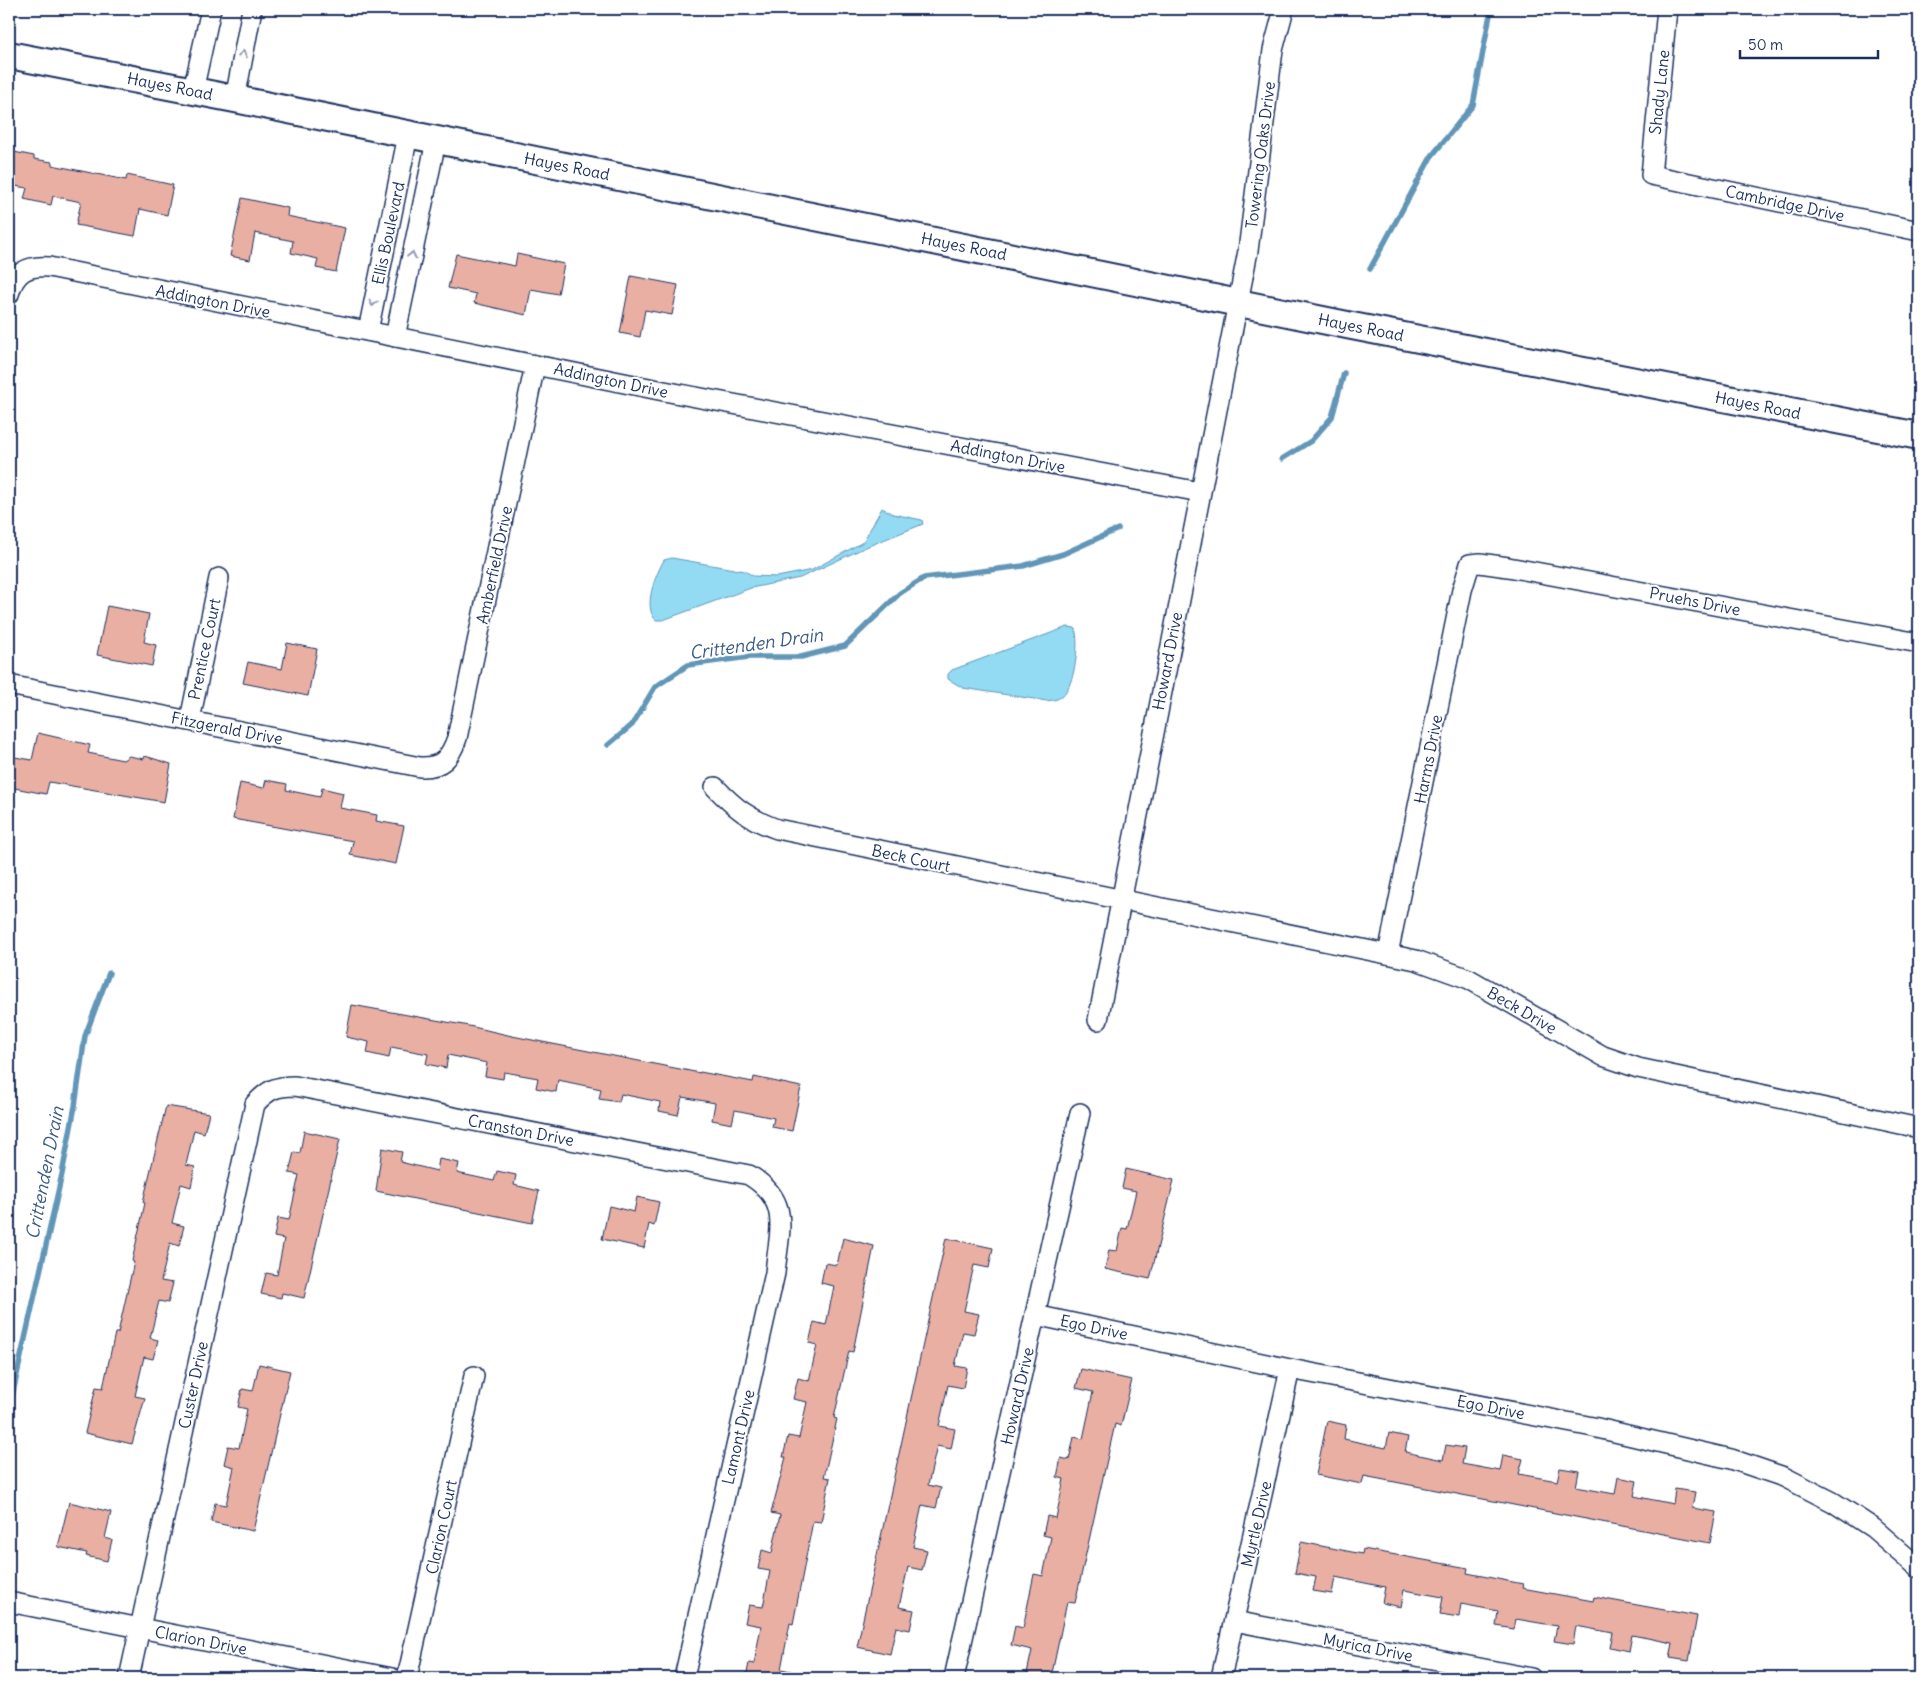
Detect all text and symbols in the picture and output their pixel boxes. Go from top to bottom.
scale bar [1740,28,1878,60]
text: 50 m [1748,35,1783,54]
one-way arrow [238,49,248,58]
street label: Shady Lane [1645,49,1673,135]
street label: Hayes Road [125,68,215,104]
street label: Towering Oaks Drive [1241,80,1279,230]
street label: Hayes Road [522,148,612,184]
street label: Ellis Boulevard [367,180,409,286]
street label: Cambridge Drive [1724,181,1846,225]
street label: Hayes Road [919,228,1009,264]
one-way arrow [406,250,417,259]
street label: Addington Drive [154,280,272,322]
one-way arrow [369,298,379,307]
street label: Hayes Road [1316,309,1406,345]
street label: Addington Drive [552,358,670,402]
street label: Hayes Road [1713,387,1803,423]
street label: Addington Drive [949,435,1067,477]
street label: Amberfield Drive [472,504,516,626]
street label: Pruehs Drive [1648,582,1742,620]
street label: Prentice Court [183,596,225,702]
street label: Howard Drive [1148,610,1186,712]
water label: Crittenden Drain [688,623,825,664]
street label: Fitzgerald Drive [170,707,284,749]
street label: Harms Drive [1410,713,1446,805]
street label: Beck Court [870,840,953,876]
street label: Beck Drive [1484,982,1560,1038]
water label: Crittenden Drain [20,1104,69,1241]
street label: Cranston Drive [466,1110,576,1150]
street label: Ego Drive [1058,1310,1130,1344]
street label: Custer Drive [174,1339,212,1431]
street label: Howard Drive [996,1345,1038,1447]
street label: Lamont Drive [717,1388,759,1486]
street label: Ego Drive [1455,1391,1527,1423]
street label: Clarion Court [421,1477,461,1576]
street label: Myrtle Drive [1236,1479,1276,1569]
street label: Clarion Drive [153,1621,249,1659]
street label: Myrica Drive [1321,1629,1415,1665]

